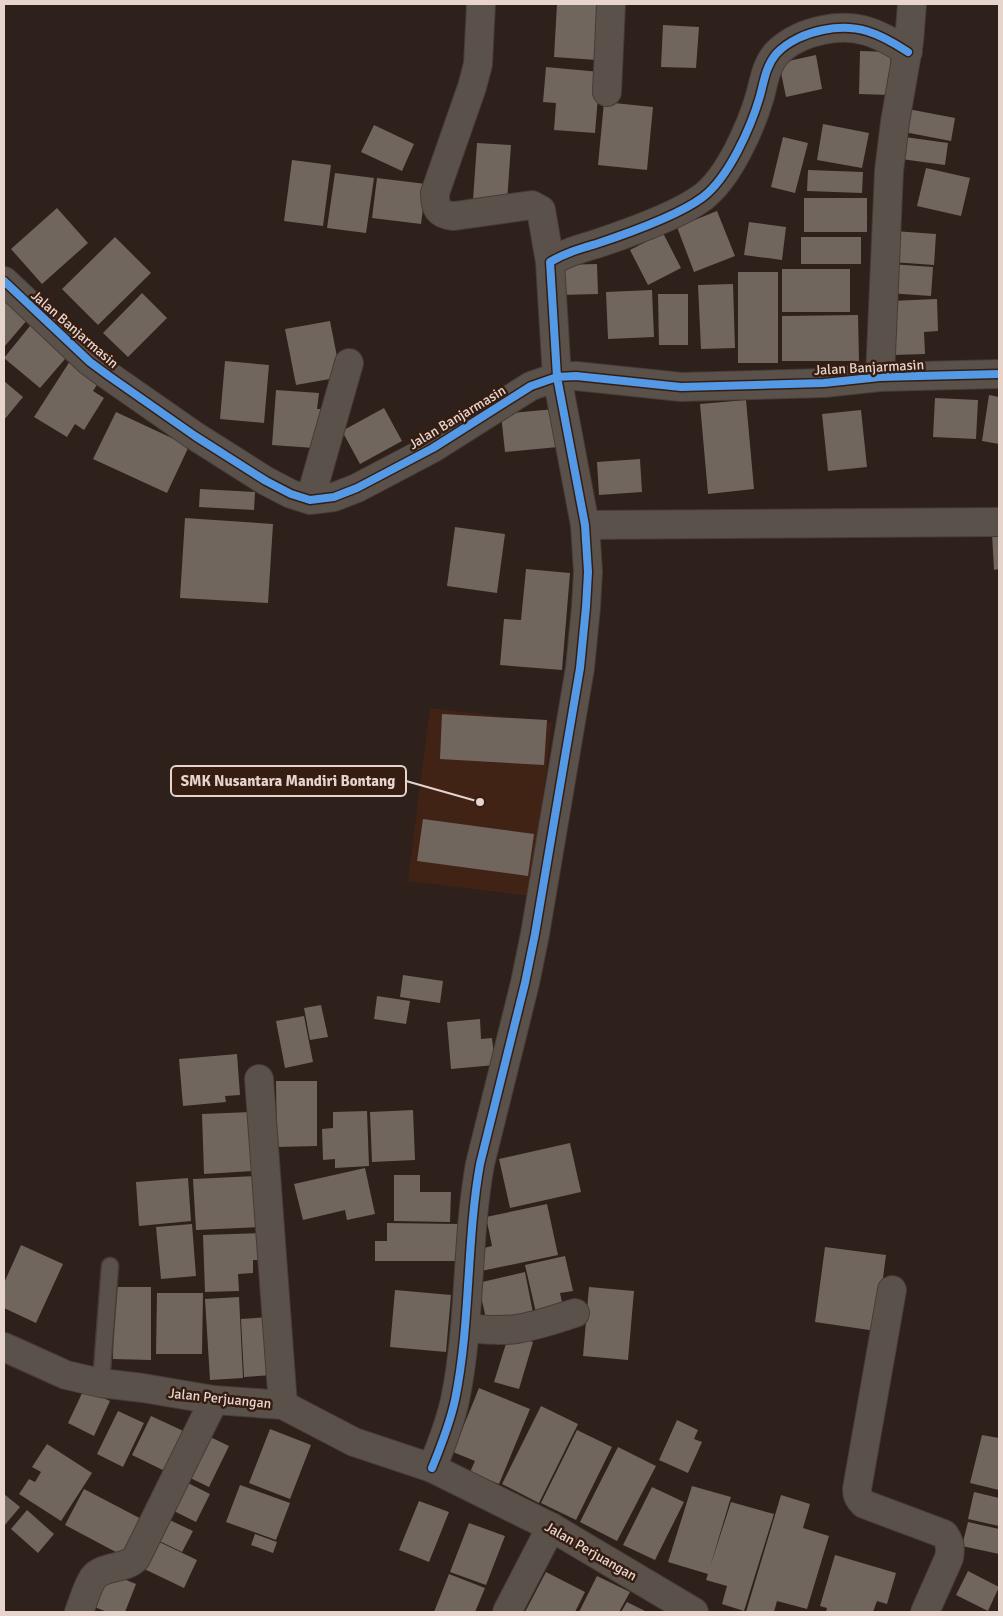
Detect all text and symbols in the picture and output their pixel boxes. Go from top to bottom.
street label: Jalan Banjarmasin [28,287,122,372]
street label: Jalan Banjarmasin [814,356,924,379]
street label: Jalan Banjarmasin [406,382,509,453]
callout: SMK Nusantara Mandiri Bontang [171,766,406,796]
text: SMK Nusantara Mandiri Bontang [181,772,395,790]
street label: Jalan Perjuangan [168,1385,272,1412]
street label: Jalan Perjuangan [542,1518,640,1585]

